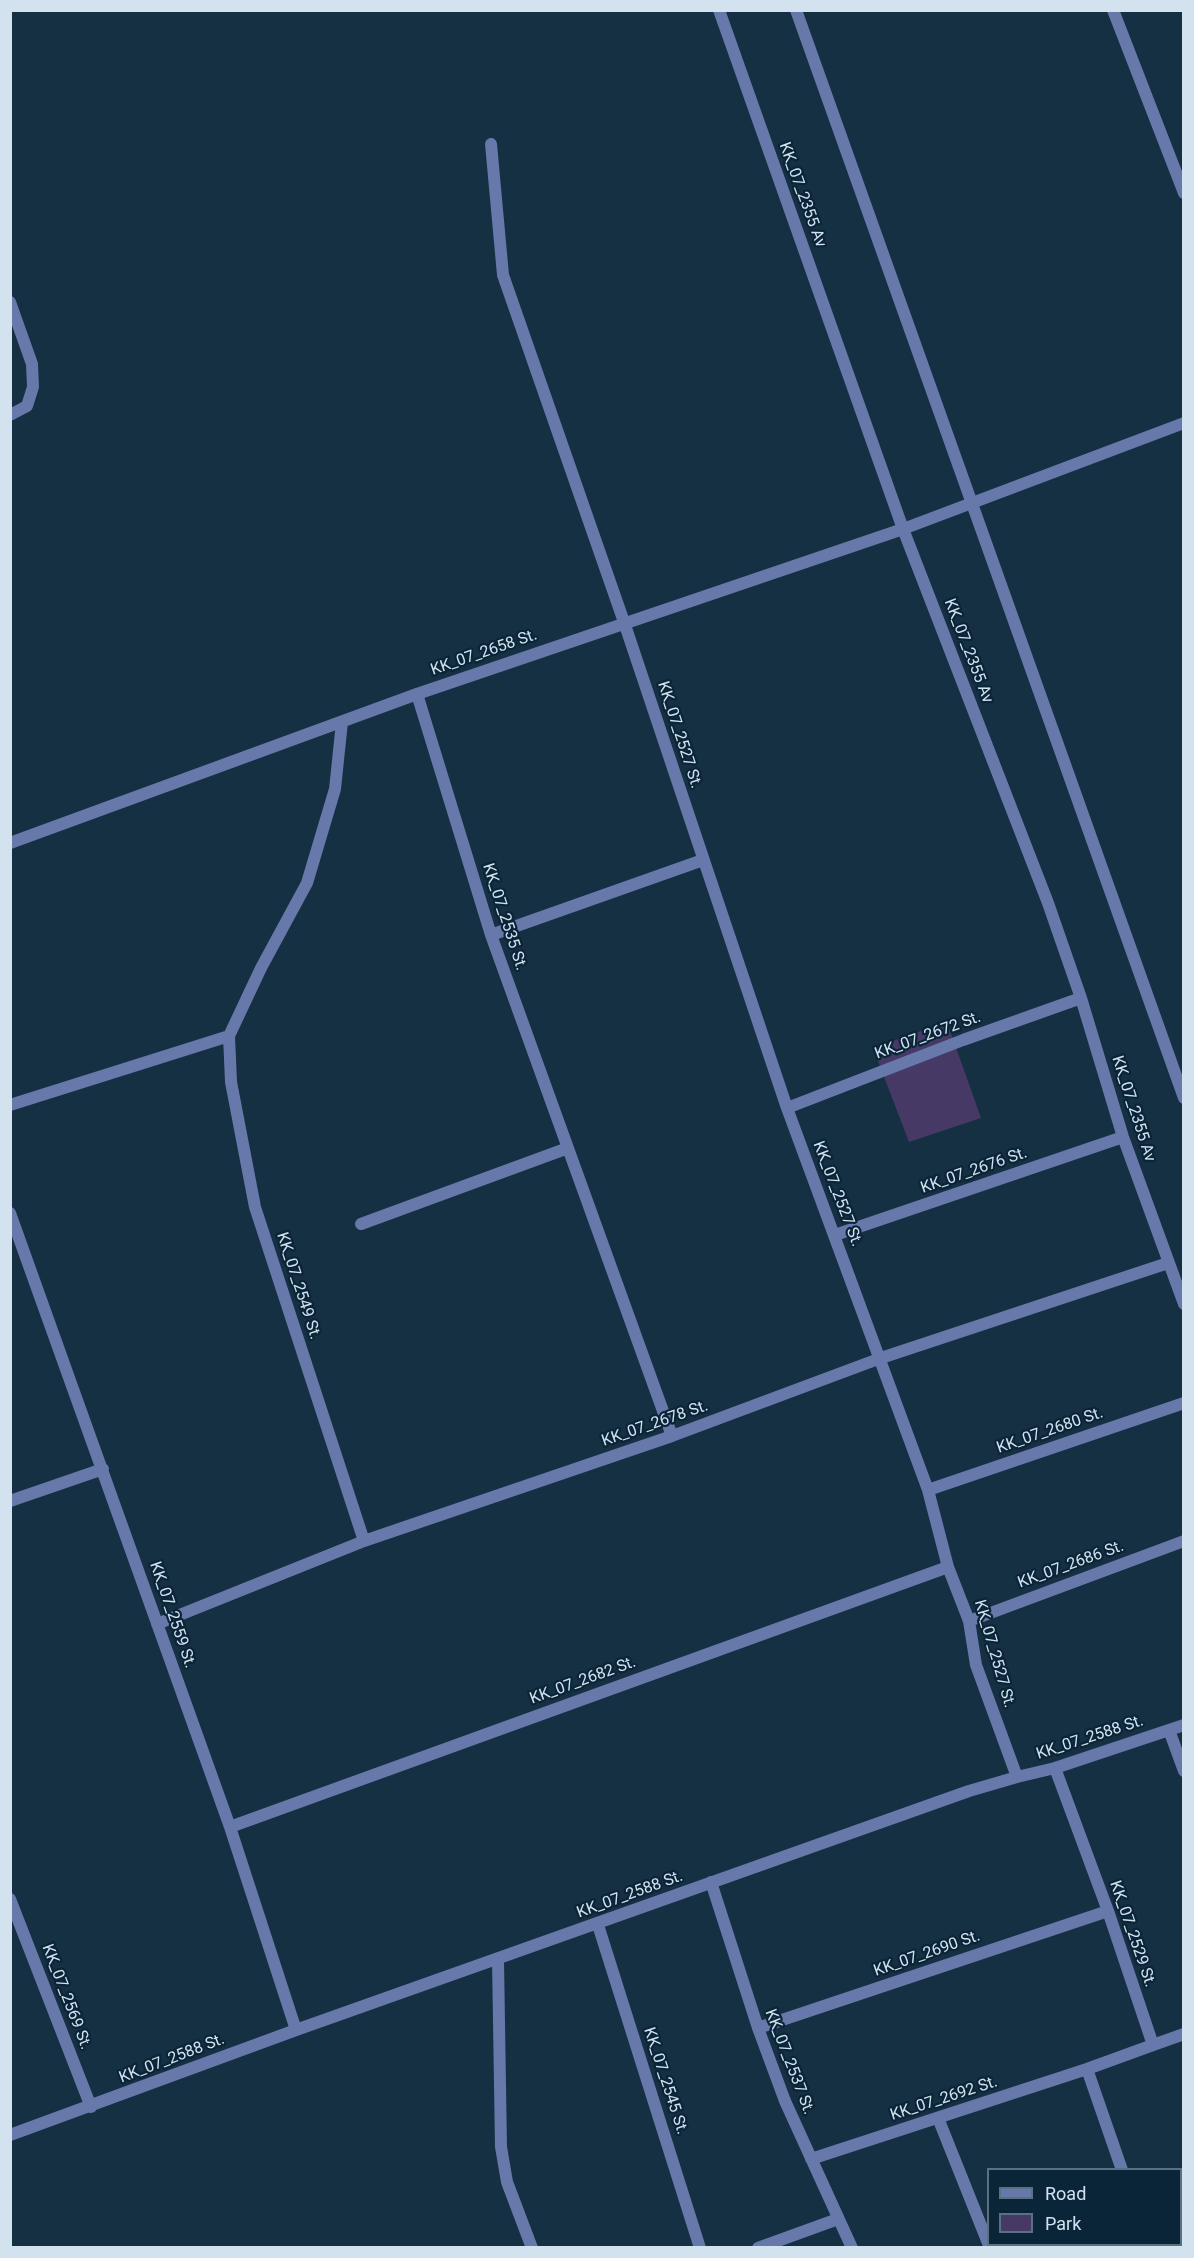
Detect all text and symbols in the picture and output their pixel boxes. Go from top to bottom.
street label: KK_07_2355 Av [774,140,830,250]
street label: KK_07_2355 Av [939,596,997,706]
street label: KK_07_2658 St. [428,626,540,680]
street label: KK_07_2527 St. [653,679,705,791]
street label: KK_07_2535 St. [478,861,530,973]
street label: KK_07_2672 St. [872,1008,984,1064]
street label: KK_07_2355 Av [1107,1054,1159,1164]
street label: KK_07_2527 St. [808,1139,866,1249]
street label: KK_07_2676 St. [918,1144,1030,1198]
street label: KK_07_2549 St. [272,1230,324,1342]
street label: KK_07_2678 St. [599,1397,711,1451]
street label: KK_07_2680 St. [994,1404,1106,1458]
street label: KK_07_2686 St. [1015,1537,1127,1593]
street label: KK_07_2559 St. [145,1559,199,1671]
street label: KK_07_2527 St. [969,1598,1019,1710]
street label: KK_07_2682 St. [527,1653,639,1709]
street label: KK_07_2588 St. [1034,1712,1146,1764]
street label: KK_07_2588 St. [574,1867,686,1923]
street label: KK_07_2529 St. [1105,1878,1159,1990]
street label: KK_07_2690 St. [871,1927,983,1981]
street label: KK_07_2569 St. [37,1942,95,2052]
street label: KK_07_2537 St. [760,2007,818,2117]
street label: KK_07_2545 St. [639,2025,691,2137]
street label: KK_07_2588 St. [117,2030,227,2088]
street label: KK_07_2692 St. [888,2073,1000,2125]
legend [987,2168,1182,2246]
text: Road [1045,2183,1086,2204]
text: Park [1045,2213,1081,2234]

